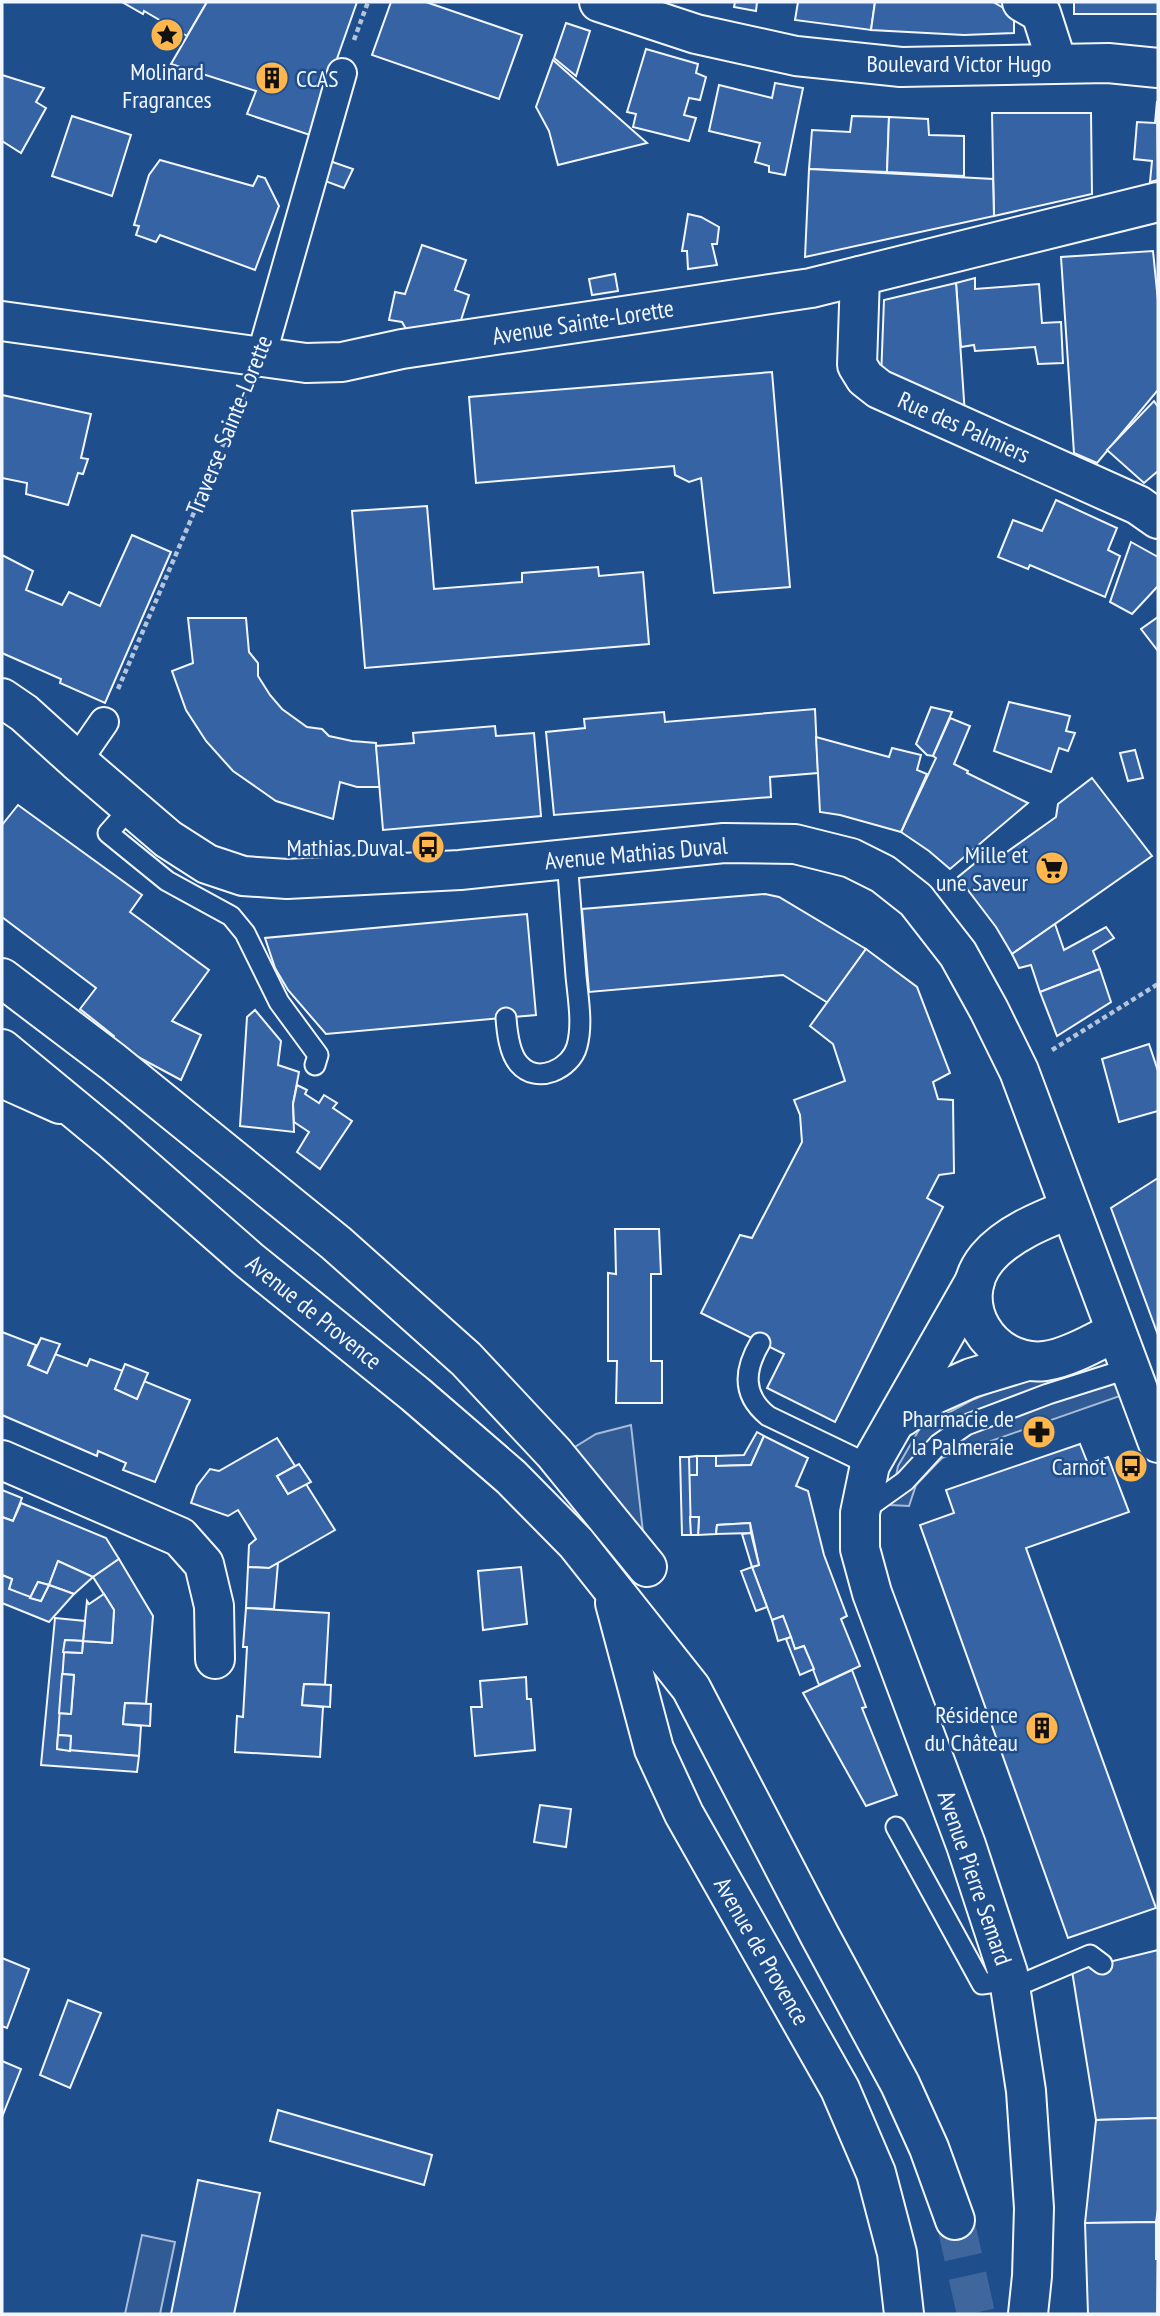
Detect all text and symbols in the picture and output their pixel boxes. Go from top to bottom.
place icon: Molinard Fragrances [148,16,186,54]
street label: Boulevard Victor Hugo [867,48,1051,79]
place label: Molinard Fragrances [122,56,212,115]
building icon: CCAS [253,59,291,97]
place label: CCAS [296,63,338,94]
street label: Avenue Sainte-Lorette [490,292,676,352]
street label: Traverse Sainte-Lorette [179,330,279,520]
street label: Rue des Palmiers [893,384,1035,470]
bus stop icon: Mathias Duval [409,828,447,866]
street label: Avenue Mathias Duval [543,830,729,876]
place label: Mathias Duval [286,832,404,863]
place label: Mille et une Saveur [936,839,1028,898]
supermarket icon: Mille et une Saveur [1033,849,1071,887]
street label: Avenue de Provence [240,1248,388,1376]
place label: Pharmacie de la Palmeraie [902,1403,1014,1462]
pharmacy icon: Pharmacie de la Palmeraie [1020,1413,1058,1451]
bus stop icon: Carnot [1112,1447,1150,1485]
place label: Carnot [1052,1451,1106,1482]
place label: Résidence du Château [925,1699,1018,1758]
building icon: Résidence du Château [1023,1709,1061,1747]
street label: Avenue Pierre Semard [931,1787,1019,1969]
street label: Avenue de Provence [707,1871,817,2031]

